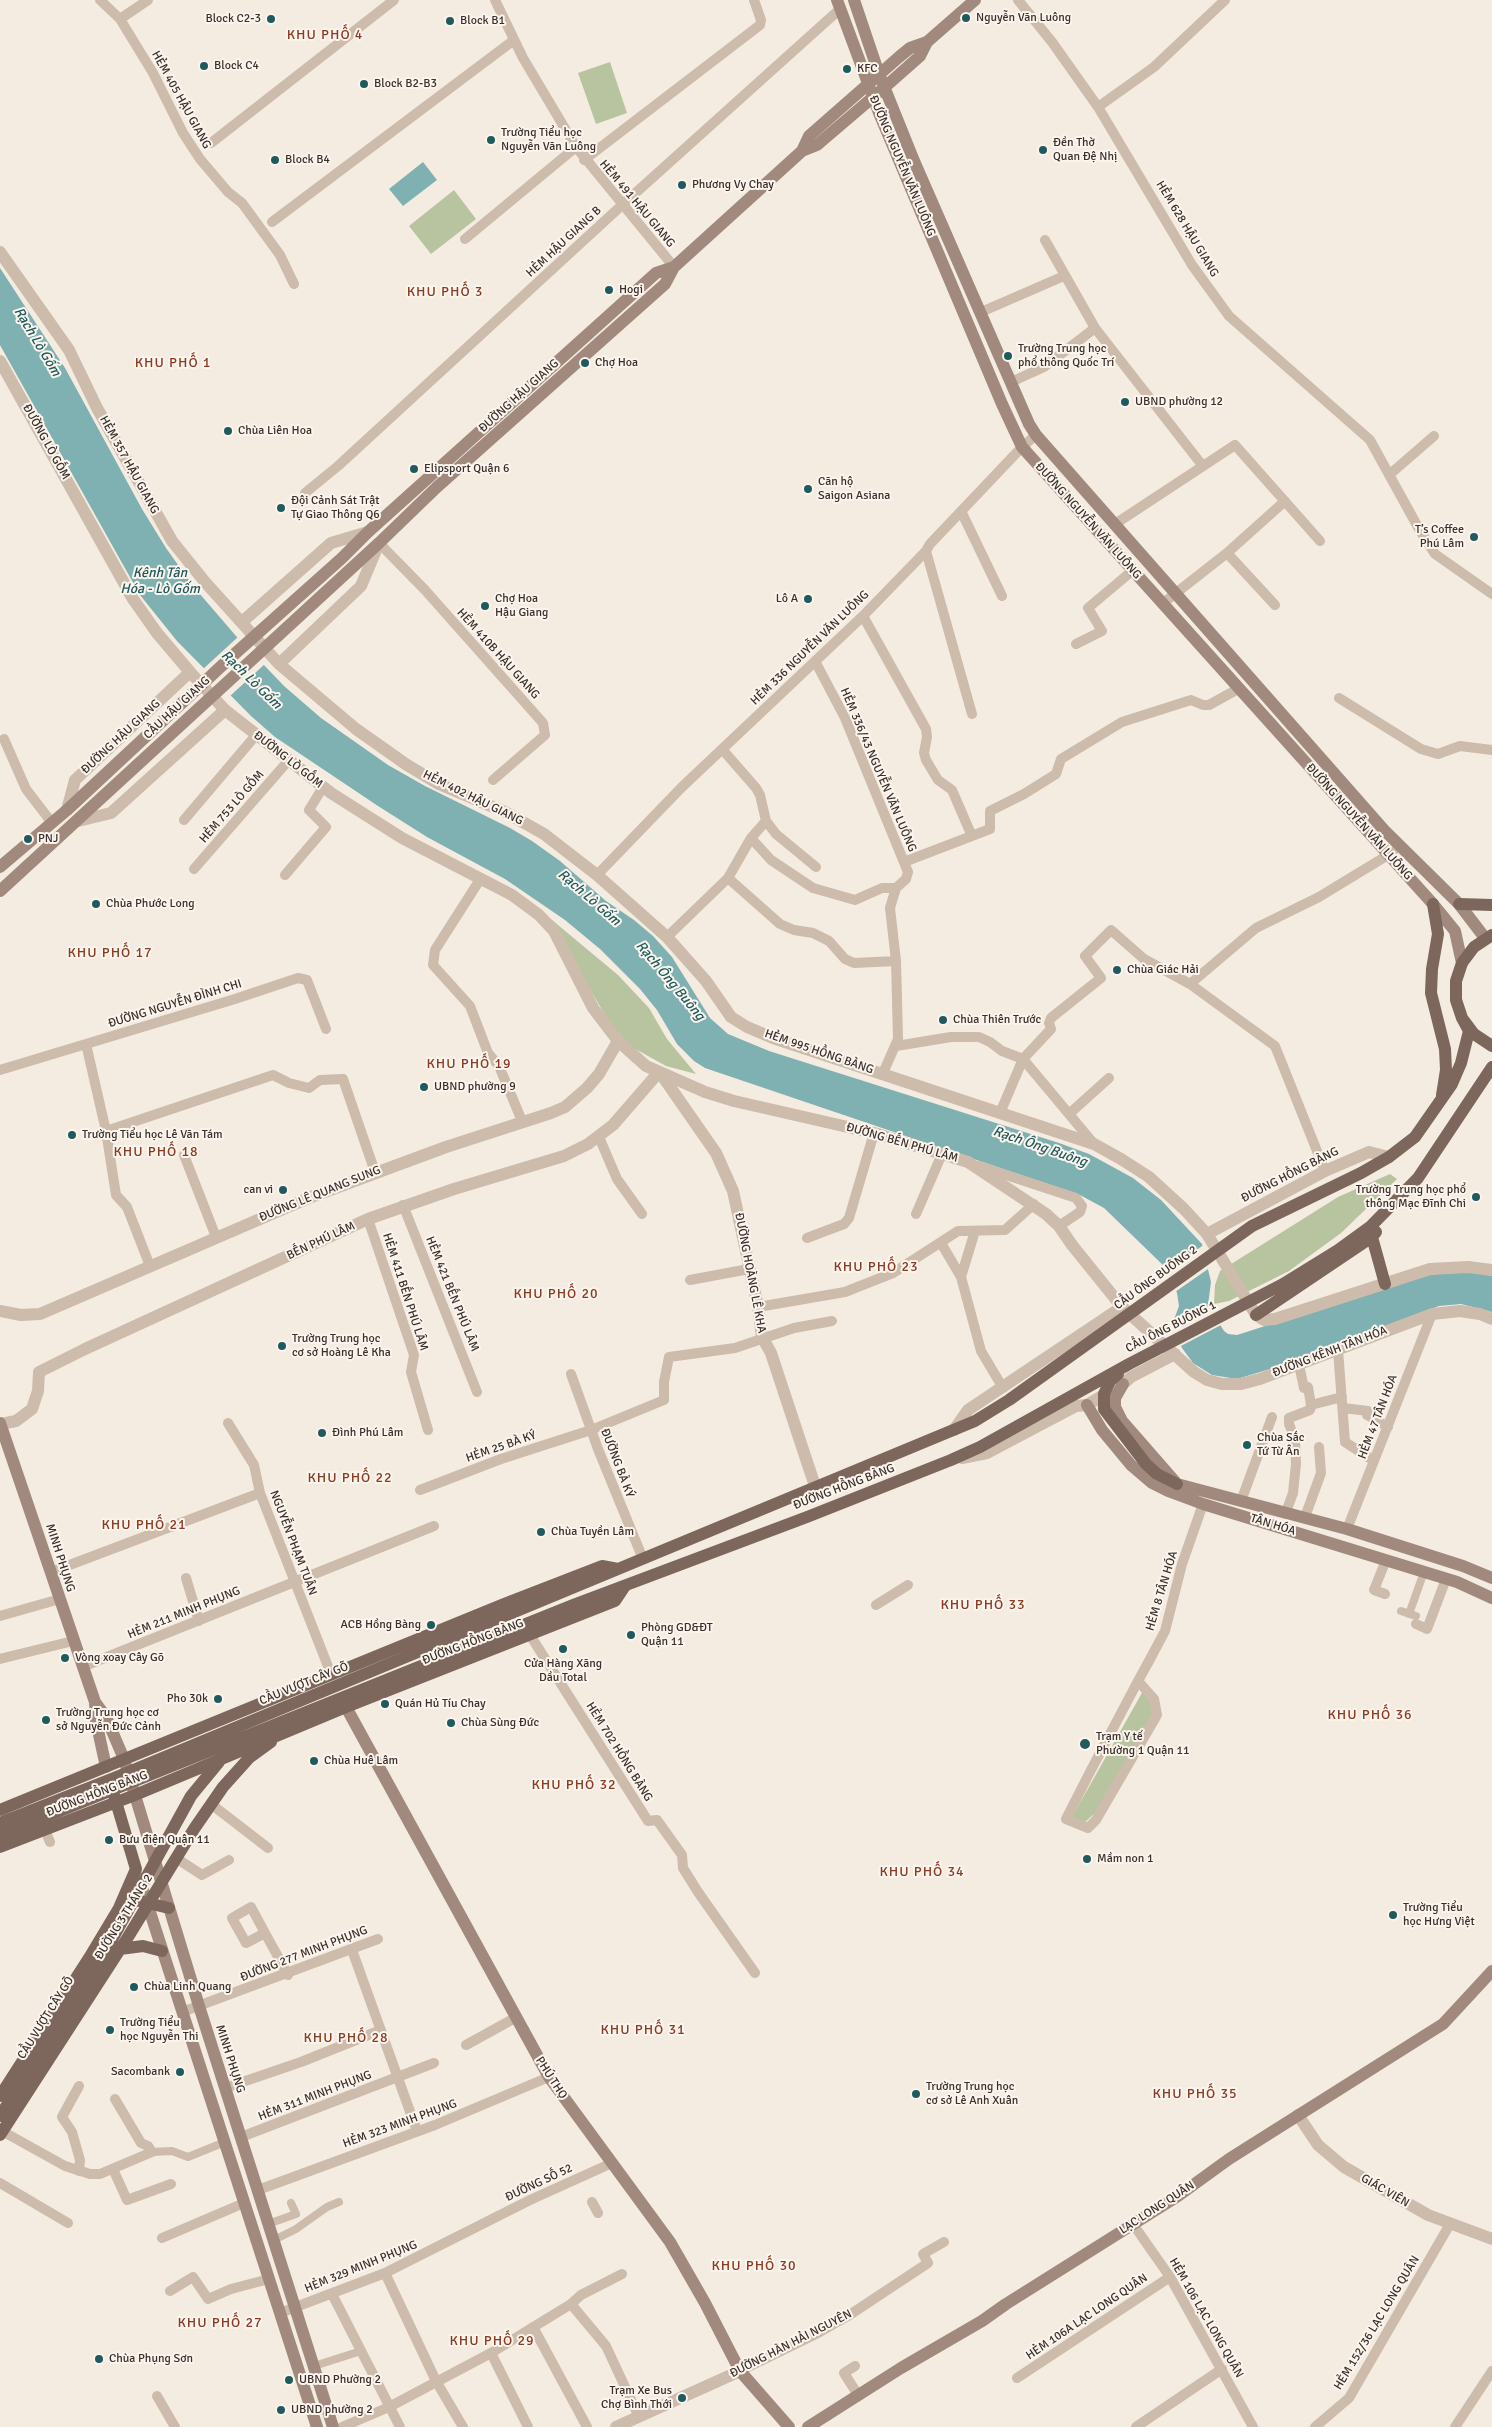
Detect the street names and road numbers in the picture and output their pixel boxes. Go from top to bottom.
street label: HẺM 405 HẬU GIANG [148,49,214,151]
street label: ĐƯỜNG NGUYỄN VĂN LUÔNG [866,93,938,239]
street label: HẺM 491 HẬU GIANG [596,157,678,251]
street label: HẺM 628 HẬU GIANG [1153,178,1221,280]
street label: HẺM HẬU GIANG B [523,204,605,280]
street label: ĐƯỜNG HẬU GIANG [476,356,562,436]
street label: ĐƯỜNG LÒ GỐM [19,402,73,482]
street label: HẺM 357 HẬU GIANG [96,414,162,516]
street label: ĐƯỜNG NGUYỄN VĂN LUÔNG [1032,460,1144,582]
street label: HẺM 336 NGUYỄN VĂN LUÔNG [748,588,872,708]
street label: HẺM 410B HẬU GIANG [454,606,542,702]
street label: CẦU HẬU GIANG [141,674,213,742]
street label: HẺM 336/43 NGUYỄN VĂN LUÔNG [837,686,919,854]
street label: ĐƯỜNG HẬU GIANG [79,697,163,777]
street label: ĐƯỜNG LÒ GỐM [250,728,326,792]
street label: ĐƯỜNG NGUYỄN VĂN LUÔNG [1303,761,1415,883]
street label: HẺM 753 LÒ GỐM [197,768,267,846]
street label: HẺM 402 HẬU GIANG [421,768,525,828]
street label: ĐƯỜNG NGUYỄN ĐÌNH CHI [106,977,244,1031]
street label: HẺM 995 HỒNG BÀNG [763,1027,875,1077]
street label: ĐƯỜNG BẾN PHÚ LÂM [844,1120,960,1166]
street label: ĐƯỜNG HỒNG BÀNG [1239,1144,1341,1206]
street label: ĐƯỜNG LÊ QUANG SUNG [257,1163,383,1225]
street label: ĐƯỜNG HOÀNG LÊ KHA [731,1212,769,1334]
street label: BẾN PHÚ LÂM [285,1219,357,1263]
street label: HẺM 411 BẾN PHÚ LÂM [379,1231,431,1353]
street label: HẺM 421 BẾN PHÚ LÂM [422,1234,482,1354]
street label: CẦU ÔNG BUÔNG 2 [1112,1243,1200,1313]
street label: CẦU ÔNG BUÔNG 1 [1123,1298,1219,1356]
street label: ĐƯỜNG KÊNH TÂN HÓA [1271,1323,1389,1381]
street label: HẺM 47 TÂN HÓA [1355,1373,1401,1461]
street label: ĐƯỜNG BÀ KÝ [597,1426,637,1500]
street label: HẺM 25 BÀ KÝ [464,1428,538,1466]
street label: ĐƯỜNG HỒNG BÀNG [791,1461,897,1513]
street label: NGUYỄN PHẠM TUÂN [266,1488,320,1598]
street label: TÂN HÓA [1249,1511,1297,1539]
street label: MINH PHỤNG [42,1522,78,1594]
street label: HẺM 8 TÂN HÓA [1143,1549,1181,1633]
street label: HẺM 211 MINH PHỤNG [126,1584,242,1642]
street label: ĐƯỜNG HỒNG BÀNG [420,1616,526,1668]
street label: CẦU VƯỢT CÂY GÕ [257,1660,351,1708]
street label: HẺM 702 HỒNG BÀNG [583,1700,655,1804]
street label: ĐƯỜNG HỒNG BÀNG [44,1768,150,1820]
street label: ĐƯỜNG 3 THÁNG 2 [92,1872,156,1962]
street label: ĐƯỜNG 277 MINH PHỤNG [238,1923,370,1985]
street label: CẦU VƯỢT CÂY GÕ [15,1974,77,2062]
street label: MINH PHỤNG [212,2023,248,2095]
street label: PHÚ THỌ [532,2054,570,2102]
street label: HẺM 311 MINH PHỤNG [256,2068,374,2124]
street label: HẺM 323 MINH PHỤNG [341,2097,459,2151]
street label: ĐƯỜNG SỐ 52 [503,2161,575,2205]
street label: GIÁC VIÊN [1358,2171,1412,2211]
street label: LẠC LONG QUÂN [1117,2178,1197,2238]
street label: HẺM 329 MINH PHỤNG [303,2238,419,2296]
street label: HẺM 152/36 LẠC LONG QUÂN [1331,2253,1423,2393]
street label: HẺM 106 LẠC LONG QUÂN [1166,2256,1246,2380]
street label: HẺM 106A LẠC LONG QUÂN [1024,2271,1150,2363]
street label: ĐƯỜNG HÀN HẢI NGUYÊN [728,2307,854,2381]

